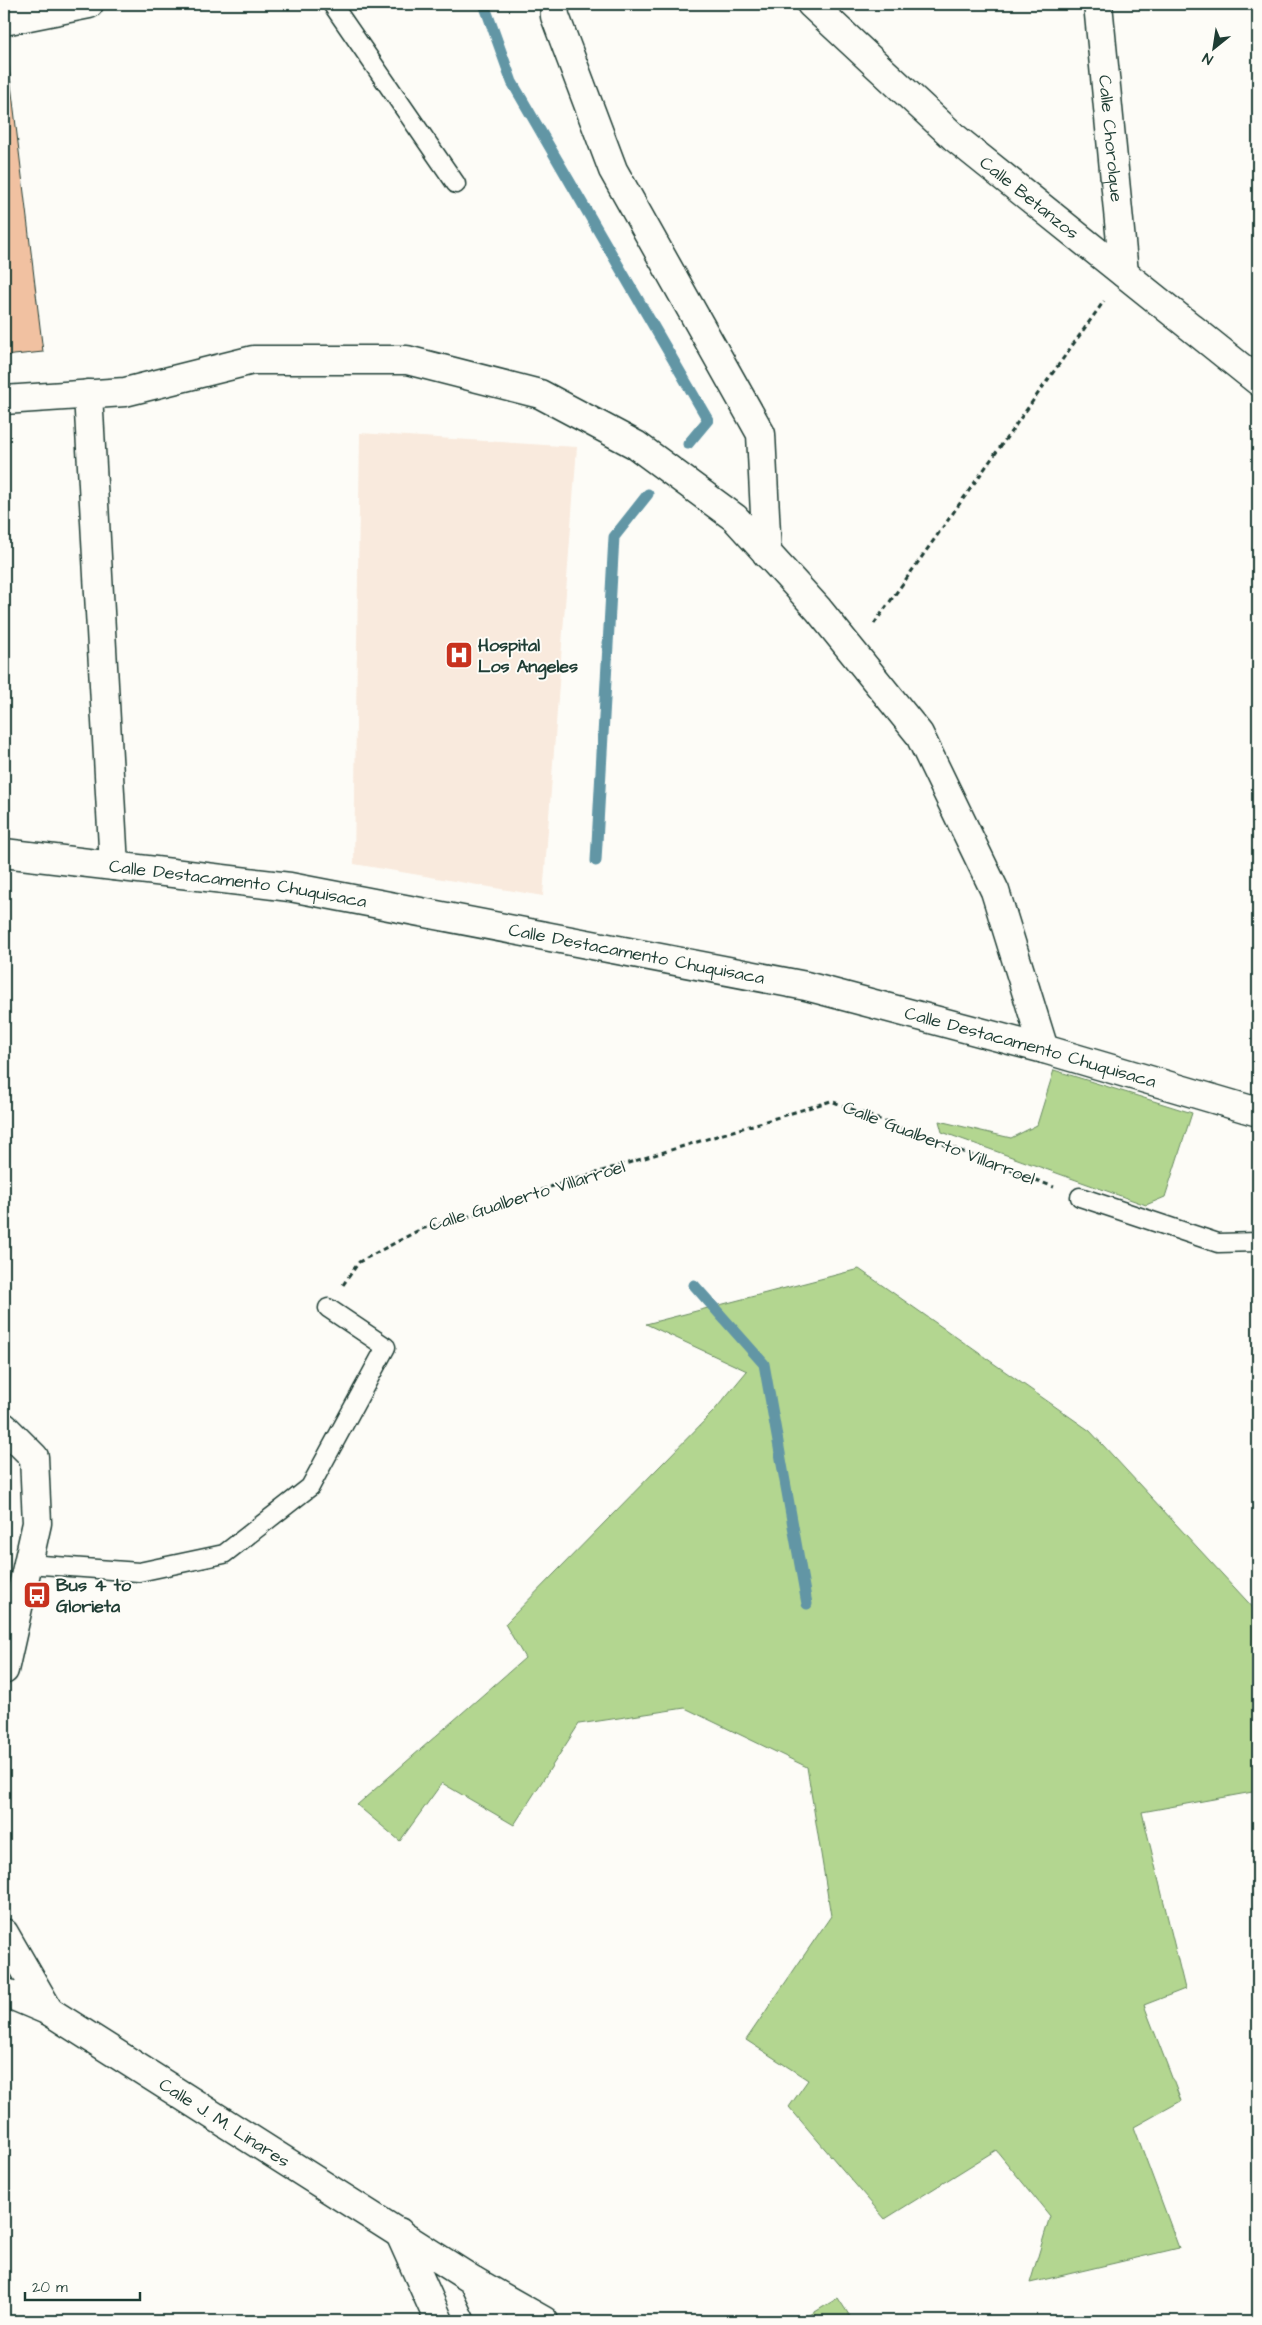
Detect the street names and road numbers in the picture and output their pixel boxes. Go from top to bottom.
street label: Calle Chorolque [1092,74,1130,203]
street label: Calle Betanzos [975,150,1084,245]
street label: Calle Destacamento Chuquisaca [108,853,369,914]
street label: Calle Destacamento Chuquisaca [507,917,767,990]
street label: Calle Destacamento Chuquisaca [902,1000,1159,1094]
street label: Calle Gualberto Villarroel [839,1095,1039,1191]
street label: Calle Gualberto Villarroel [426,1154,628,1238]
street label: Calle J. M. Linares [154,2072,295,2173]

